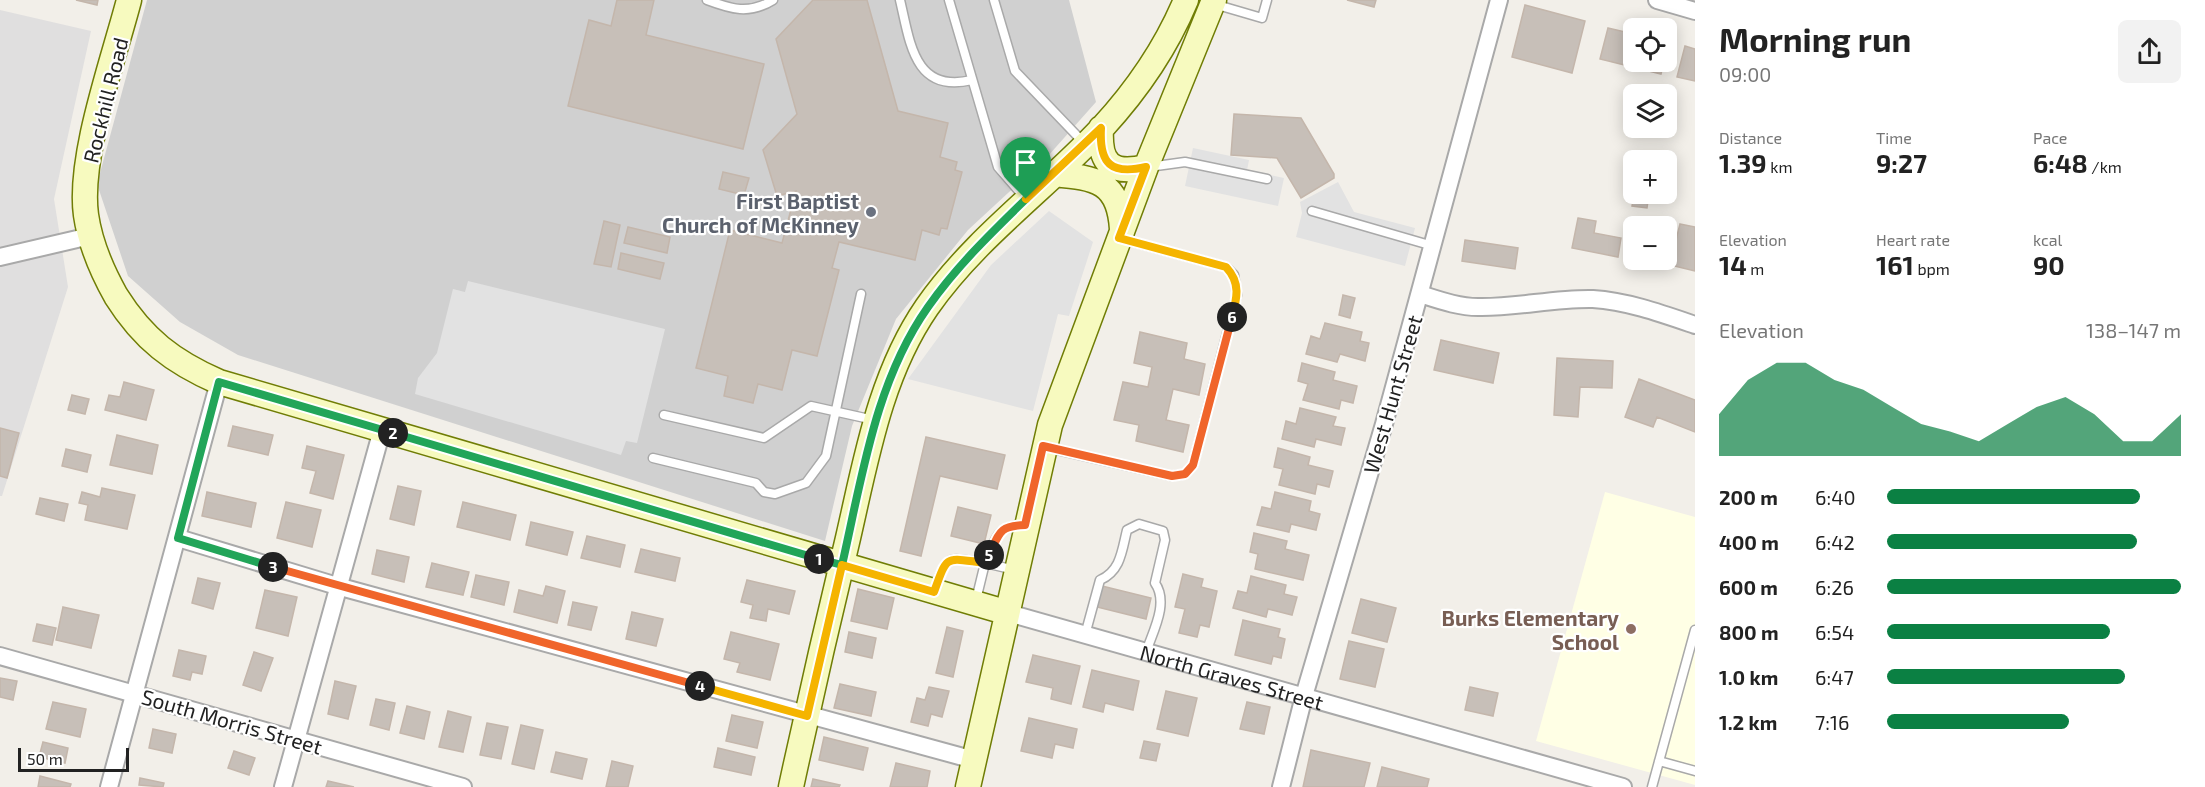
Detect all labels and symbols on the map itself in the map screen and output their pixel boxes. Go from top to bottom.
street label: Rockhill Road [77,35,133,165]
pin [1000,137,1051,199]
place label: First Baptist Church of McKinney [662,188,859,238]
marker: First Baptist Church of McKinney [864,205,878,219]
pin: 6 [1217,302,1247,332]
street label: West Hunt Street [1357,312,1427,476]
pin: 2 [378,418,408,448]
pin: 5 [974,540,1004,570]
pin: 1 [804,544,834,574]
pin: 3 [258,552,288,582]
place label: Burks Elementary School [1441,605,1619,654]
marker: Burks Elementary School [1624,622,1638,636]
street label: North Graves Street [1138,638,1327,714]
pin: 4 [685,671,715,701]
street label: South Morris Street [139,683,325,759]
scale bar [18,745,129,772]

